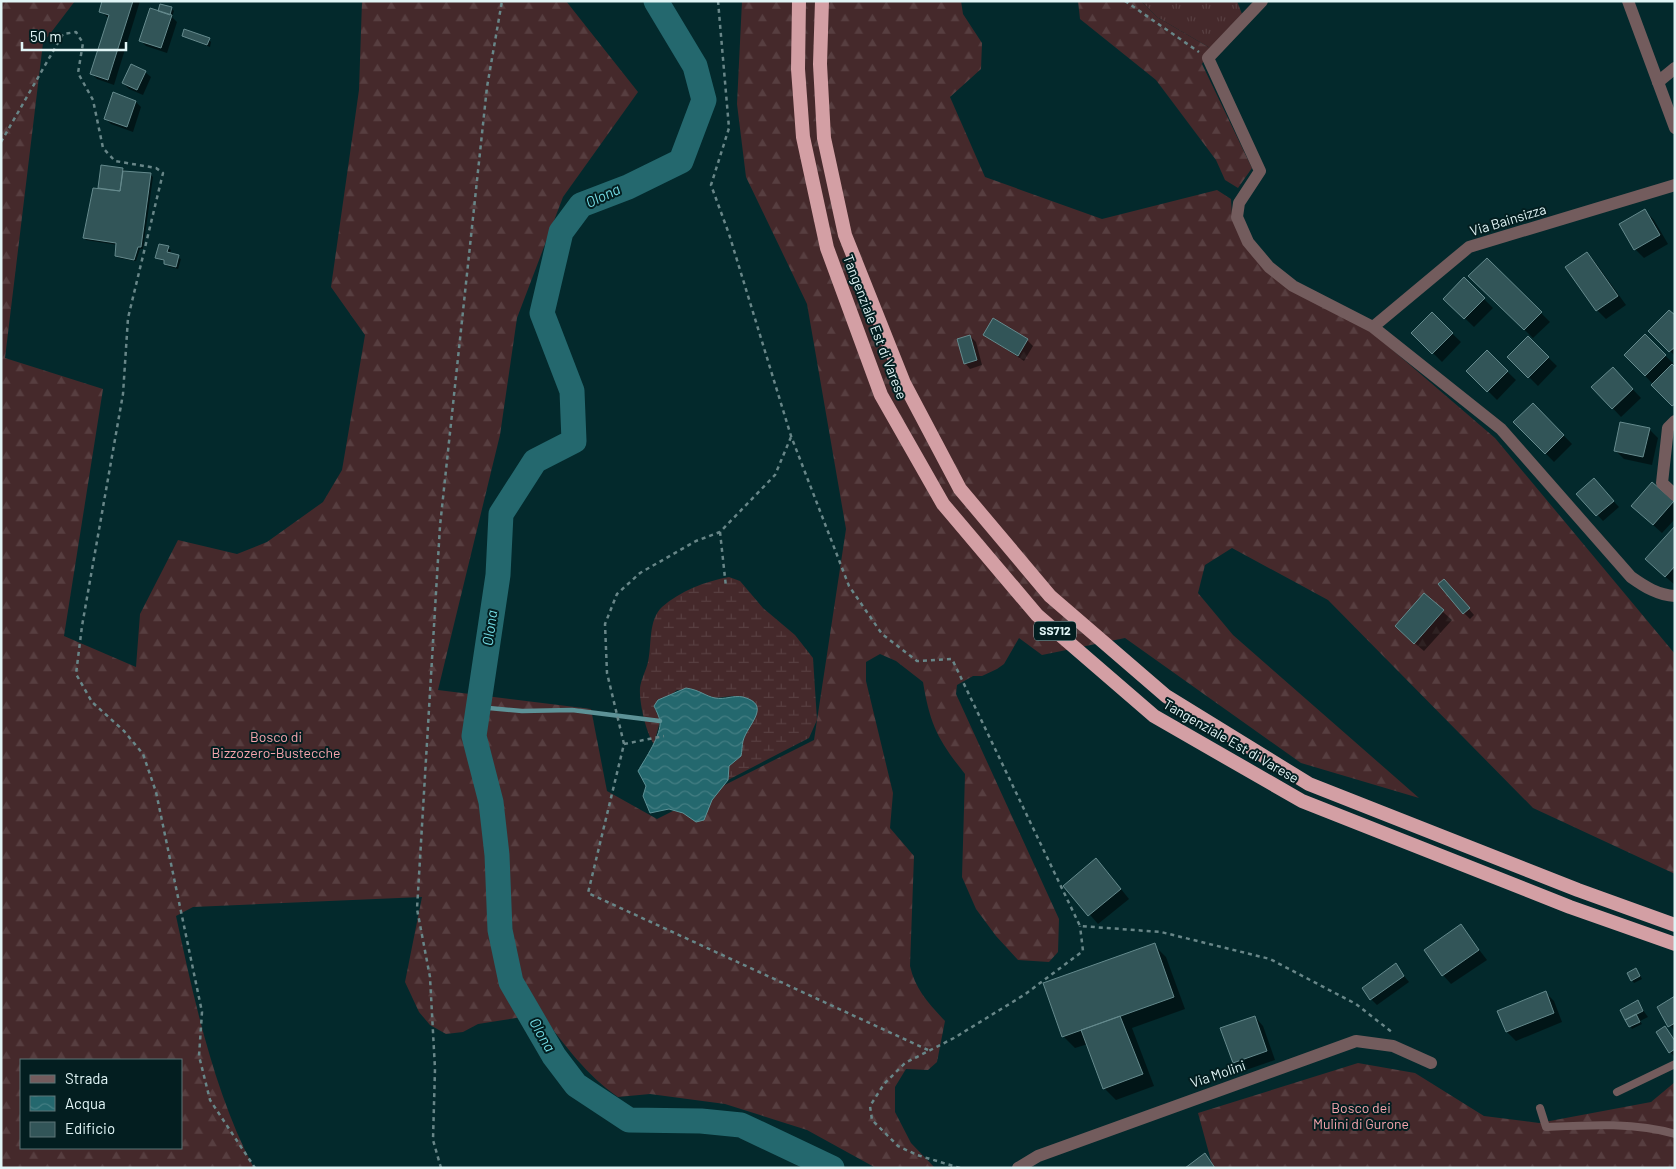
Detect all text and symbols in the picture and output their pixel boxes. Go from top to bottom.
scale bar [22,20,126,52]
text: 50 m [30,27,62,45]
water label: Olona [582,179,623,211]
street label: Via Bainsizza [1468,200,1548,239]
street label: Tangenziale Est di Varese [840,252,911,402]
water label: Olona [478,609,500,647]
road number: SS712 [1034,622,1076,640]
street label: Tangenziale Est di Varese [1160,695,1302,786]
park label: Bosco di Bizzozero-Bustecche [212,728,340,761]
water label: Olona [526,1014,560,1055]
street label: Via Molini [1188,1056,1248,1091]
legend [20,1059,182,1149]
text: Strada [65,1069,108,1087]
text: Acqua [65,1094,106,1112]
park label: Bosco dei Mulini di Gurone [1313,1099,1409,1132]
text: Edificio [65,1119,115,1137]

